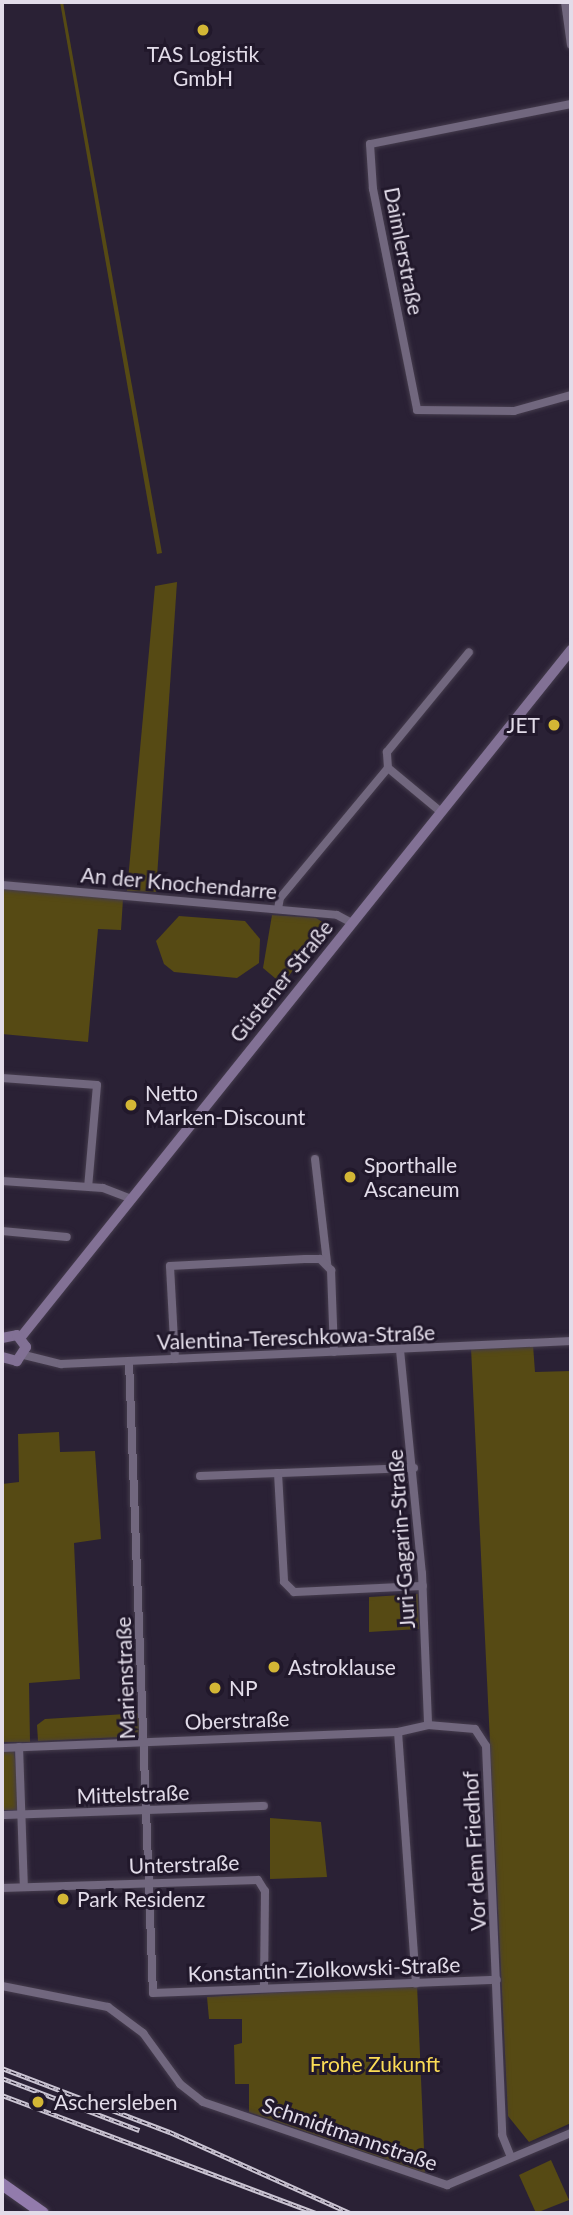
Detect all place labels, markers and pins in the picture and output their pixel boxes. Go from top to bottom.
marker: TAS Logistik GmbH [195,22,211,38]
place label: TAS Logistik GmbH [147,41,259,91]
place label: JET [507,712,540,738]
marker: JET [546,717,562,733]
place label: Netto Marken-Discount [145,1080,305,1130]
marker: Netto Marken-Discount [123,1097,139,1113]
place label: Sporthalle Ascaneum [364,1152,460,1202]
marker: Sporthalle Ascaneum [342,1169,358,1185]
place label: Astroklause [288,1654,396,1680]
marker: Astroklause [266,1659,282,1675]
place label: NP [229,1675,258,1701]
marker: NP [207,1680,223,1696]
place label: Park Residenz [77,1886,205,1912]
marker: Park Residenz [55,1891,71,1907]
place label: Aschersleben [54,2089,177,2115]
marker: Aschersleben [28,2092,48,2112]

